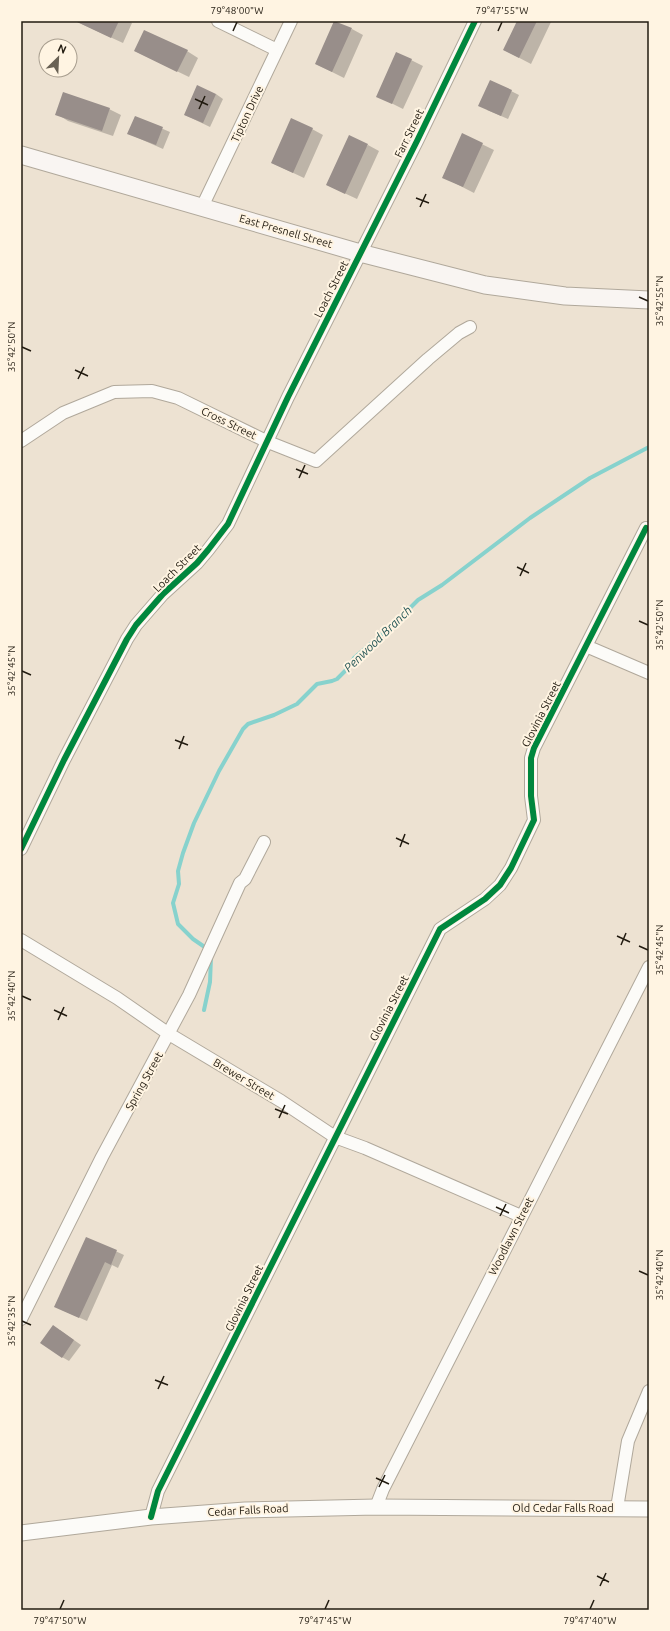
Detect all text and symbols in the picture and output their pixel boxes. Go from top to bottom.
text: 79°48'00"W [211,5,263,16]
text: 79°47'55"W [476,5,528,16]
north arrow [38,38,78,78]
text: N [56,42,68,56]
street label: Tipton Drive [229,84,265,144]
street label: Farr Street [392,106,426,159]
street label: East Presnell Street [238,212,335,250]
street label: Loach Street [312,258,351,319]
text: 35°42'55"N [654,276,665,326]
text: 35°42'50"N [6,322,17,372]
street label: Cross Street [199,404,259,442]
street label: Loach Street [151,541,204,594]
text: 35°42'50"N [654,600,665,650]
water label: Penwood Branch [341,603,414,674]
text: 35°42'45"N [6,646,17,696]
street label: Glovinia Street [519,678,563,749]
text: 35°42'45"N [654,925,665,975]
text: 35°42'40"N [6,971,17,1021]
street label: Glovinia Street [367,972,411,1043]
street label: Spring Street [123,1049,165,1112]
street label: Brewer Street [211,1056,277,1102]
street label: Woodlawn Street [486,1194,536,1277]
text: 35°42'40"N [654,1250,665,1300]
street label: Glovinia Street [223,1262,266,1333]
text: 35°42'35"N [6,1296,17,1346]
street label: Cedar Falls Road [207,1502,289,1518]
street label: Old Cedar Falls Road [512,1502,614,1514]
text: 79°47'50"W [34,1615,86,1626]
text: 79°47'45"W [299,1615,351,1626]
text: 79°47'40"W [564,1615,616,1626]

